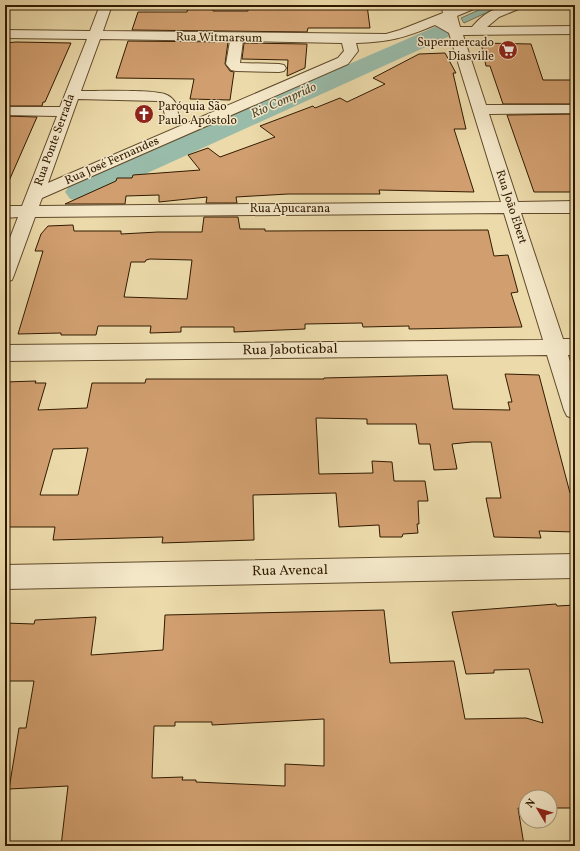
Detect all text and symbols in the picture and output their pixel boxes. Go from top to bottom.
street label: Rua Witmarsum [176,29,263,47]
place label: Supermercado Diasville [417,35,494,65]
supermarket icon: Supermercado Diasville [497,39,519,61]
water label: Rio Comprido [248,78,320,123]
street label: Rua Ponte Serrada [31,92,79,188]
place label: Paróquia São Paulo Apóstolo [158,99,237,129]
church icon: Paróquia São Paulo Apóstolo [133,103,155,125]
street label: Rua José Fernandes [62,133,162,189]
street label: Rua João Ebert [491,168,531,246]
street label: Rua Apucarana [250,201,330,217]
street label: Rua Jaboticabal [242,340,338,360]
street label: Rua Avencal [252,561,328,581]
north arrow [518,789,558,829]
text: N [523,796,540,812]

